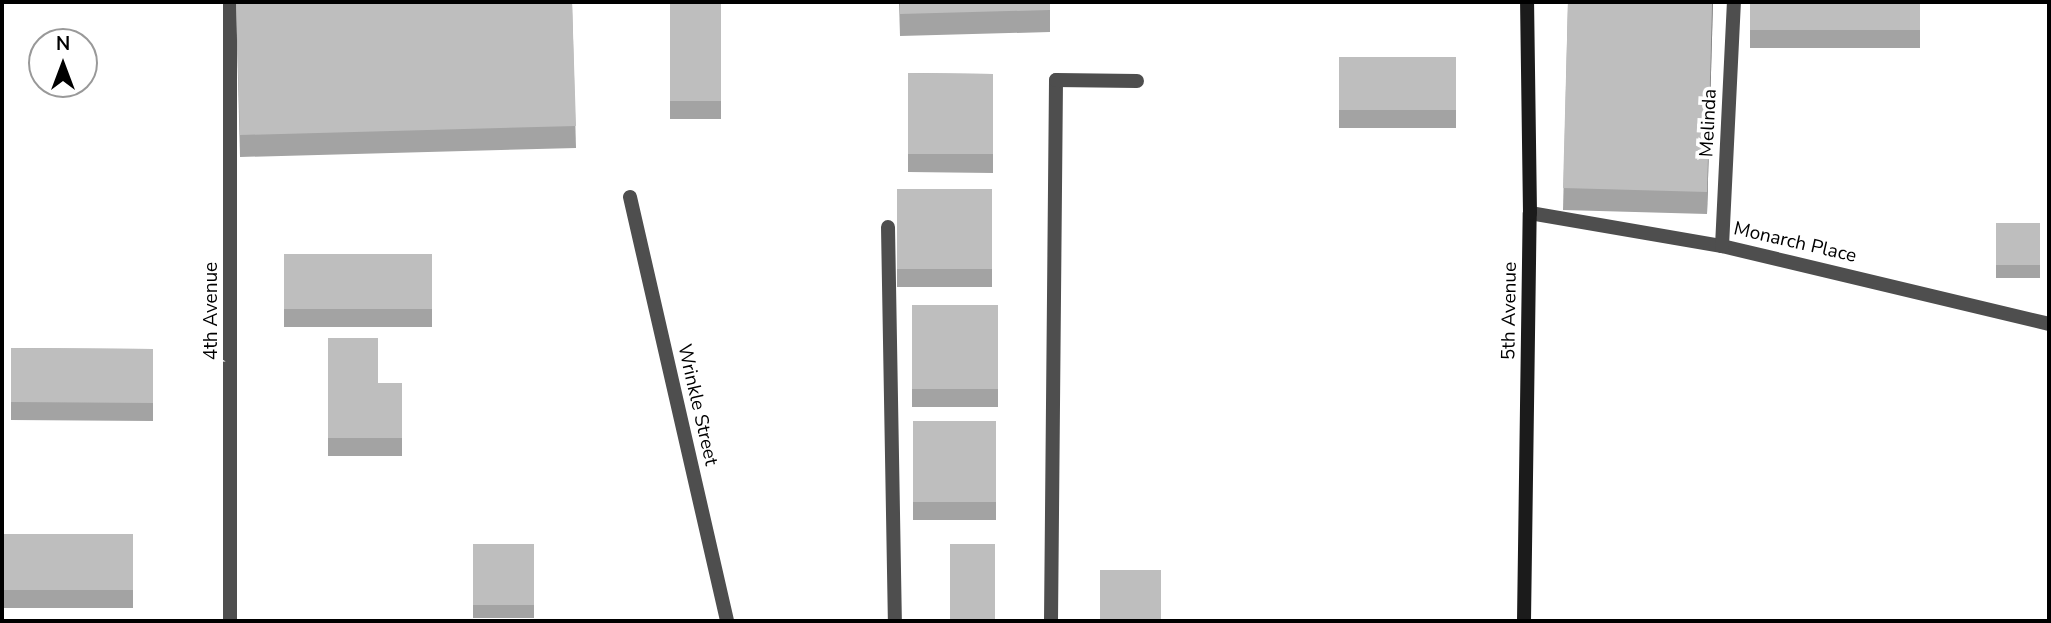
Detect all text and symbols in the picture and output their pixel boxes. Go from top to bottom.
north arrow [28,28,98,98]
text: N [56,31,70,57]
street label: Melinda [1696,88,1722,158]
street label: Monarch Place [1731,218,1859,268]
street label: 4th Avenue [201,262,223,360]
street label: 5th Avenue [1498,262,1522,360]
street label: Wrinkle Street [672,342,722,468]

